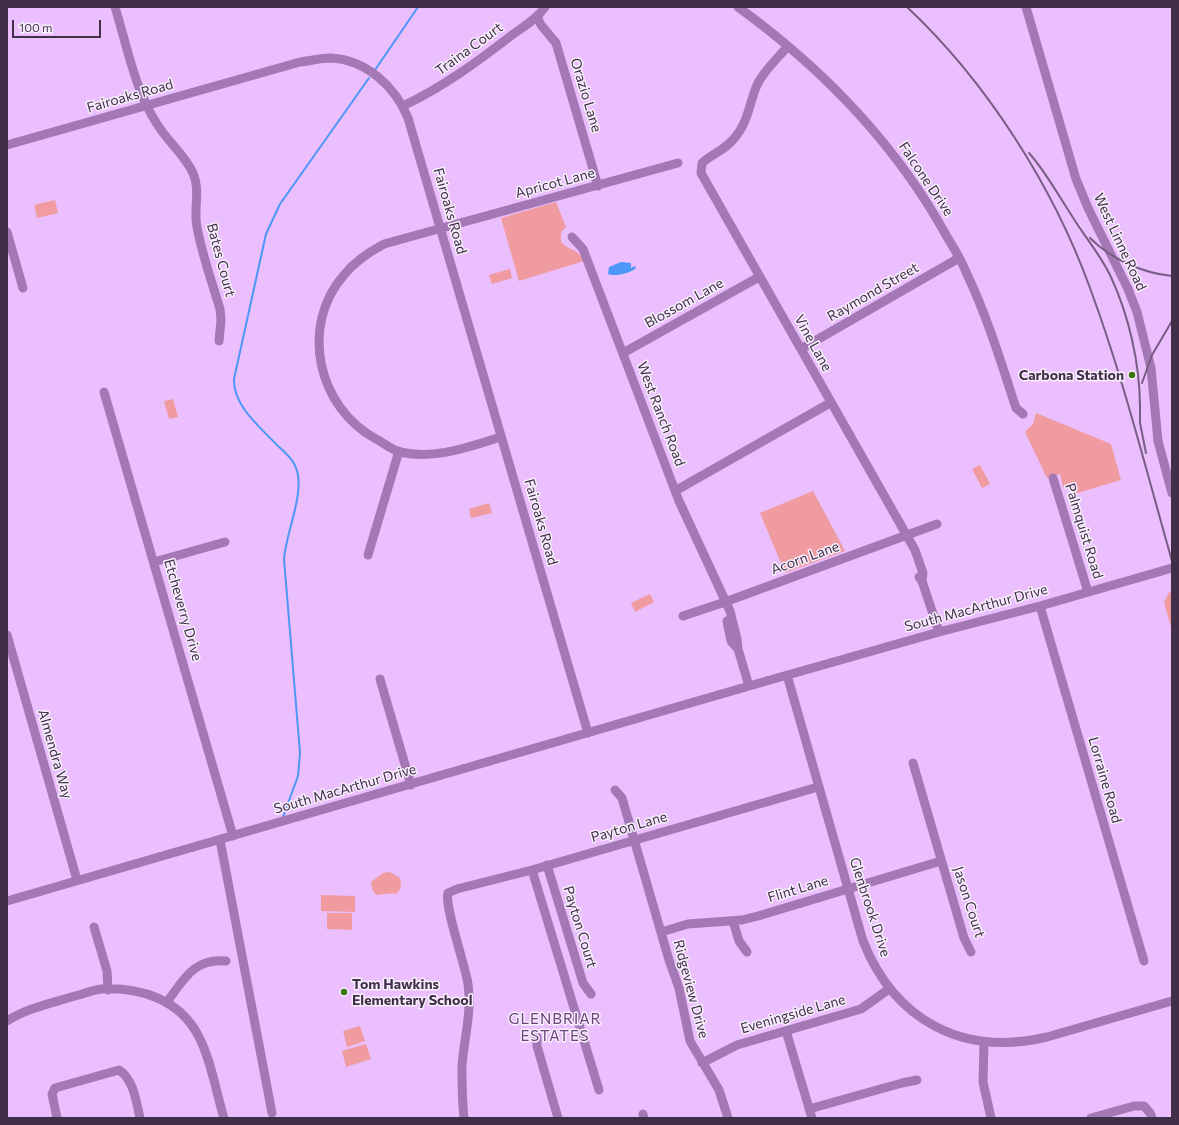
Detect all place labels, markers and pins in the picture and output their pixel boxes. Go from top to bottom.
place label: Carbona Station [1019,367,1124,383]
marker: Carbona Station [1127,370,1137,380]
place label: Tom Hawkins Elementary School [352,976,472,1008]
marker: Tom Hawkins Elementary School [339,987,349,997]

